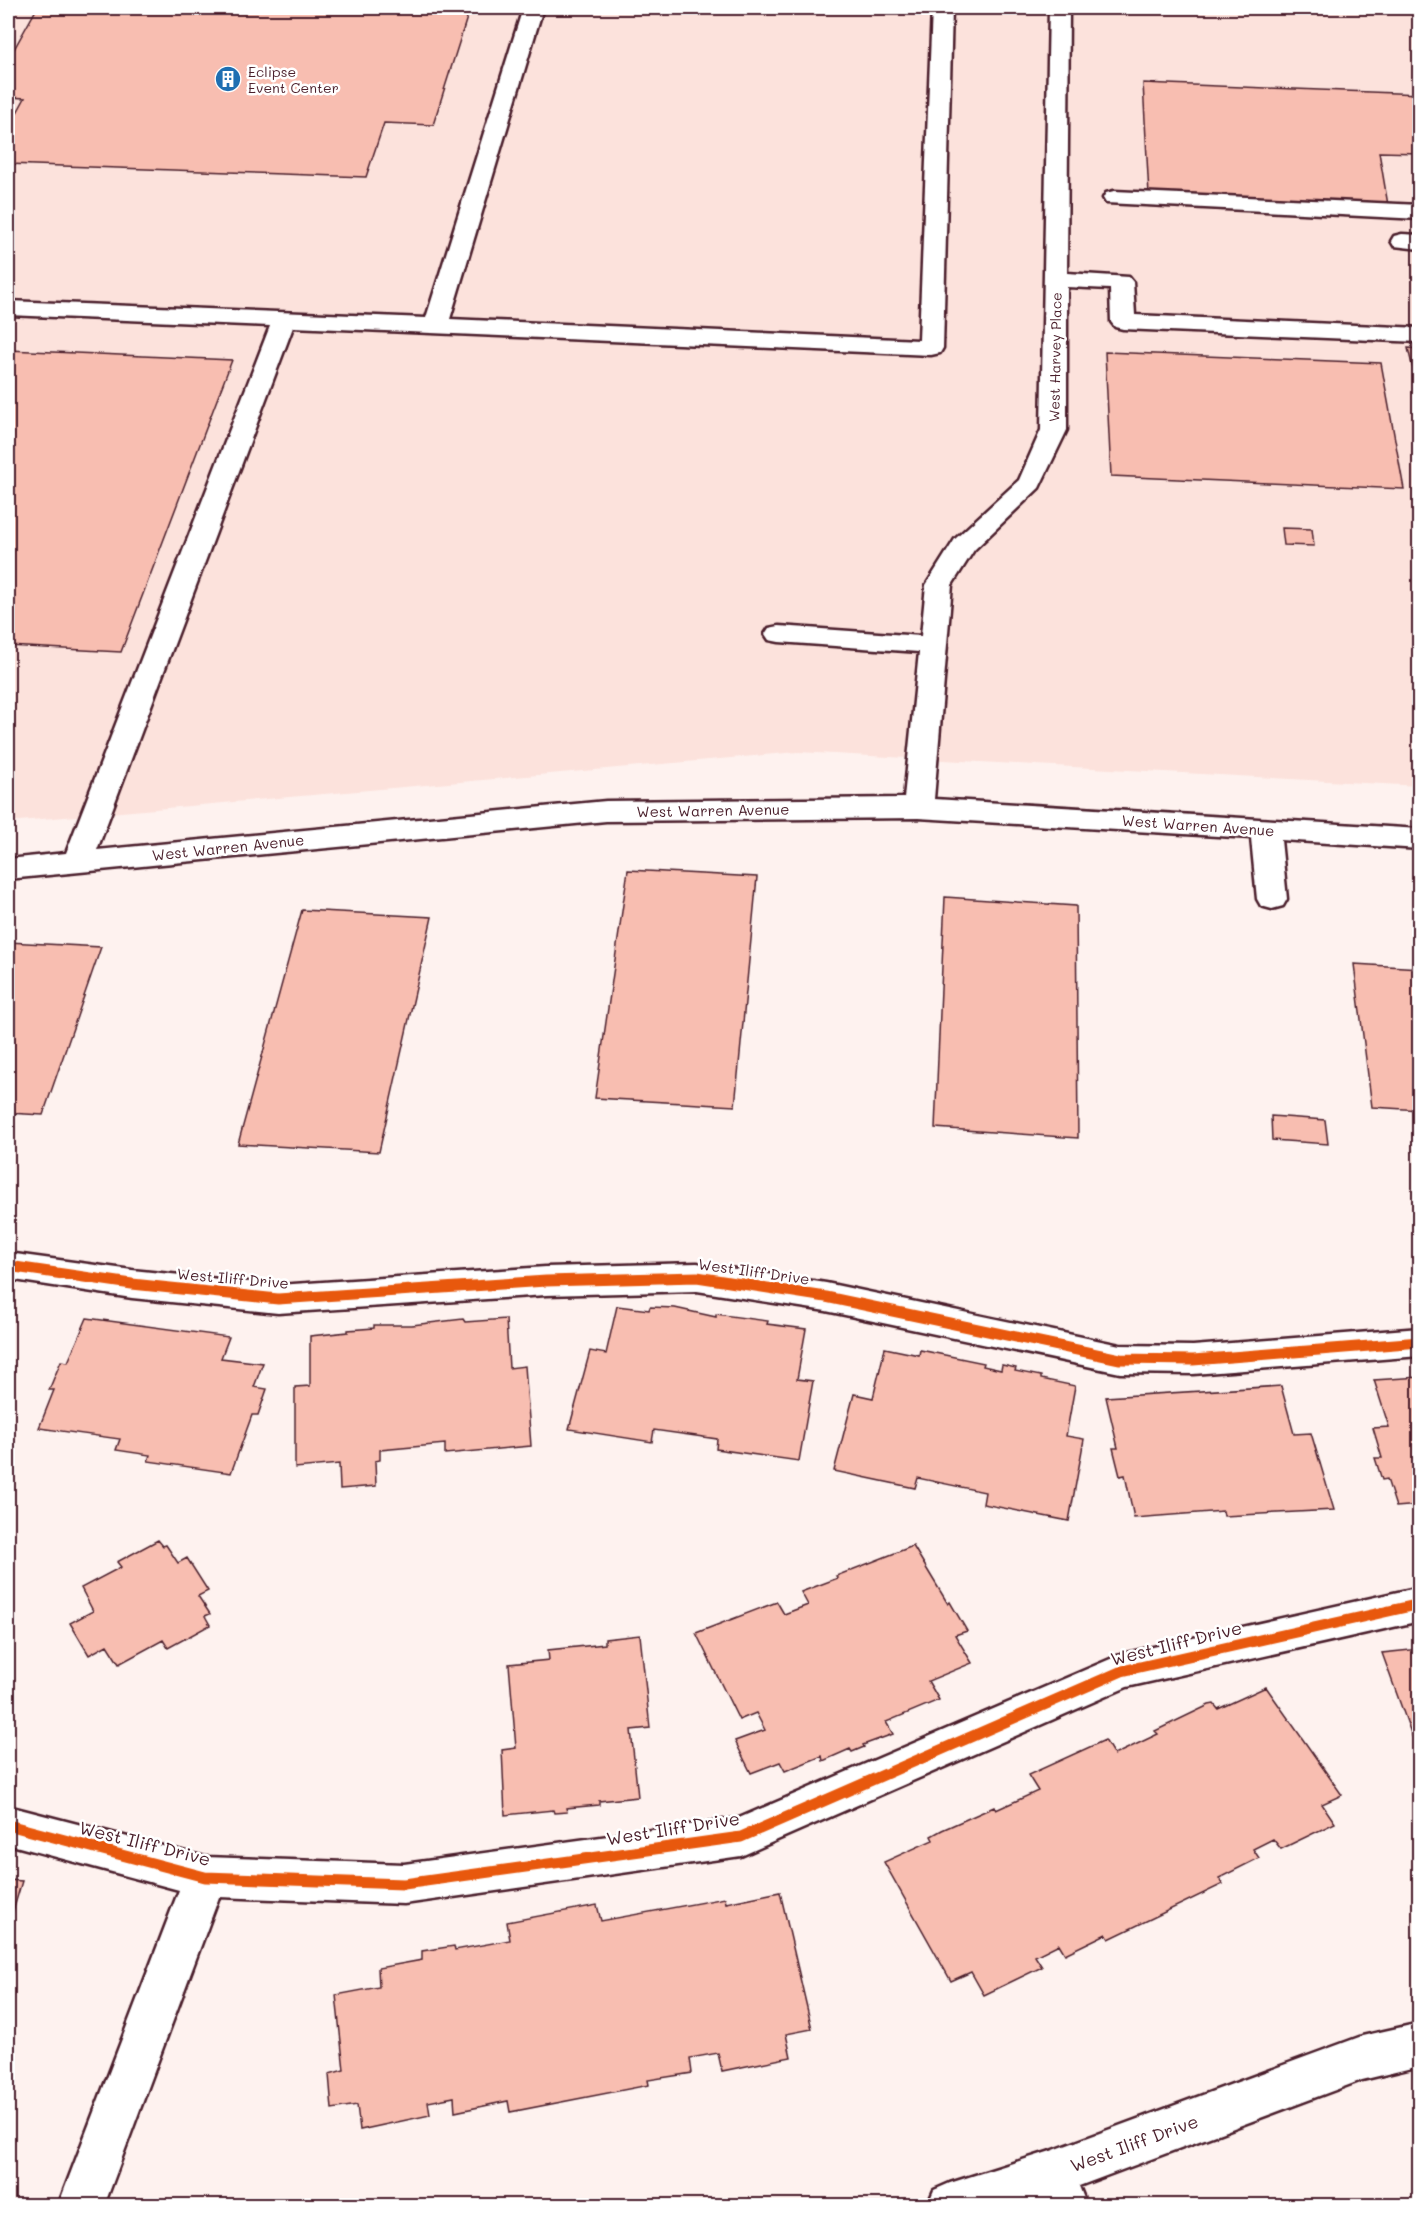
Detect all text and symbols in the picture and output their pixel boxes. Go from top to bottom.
place label: Eclipse Event Center [248,62,339,97]
building icon: Eclipse Event Center [213,64,243,94]
street label: West Harvey Place [1044,292,1066,422]
street label: West Warren Avenue [636,799,790,821]
street label: West Warren Avenue [1121,810,1275,840]
street label: West Warren Avenue [151,829,305,865]
street label: West Iliff Drive [697,1253,811,1289]
street label: West Iliff Drive [176,1263,290,1293]
street label: West Iliff Drive [1108,1615,1244,1671]
street label: West Iliff Drive [605,1806,741,1850]
street label: West Iliff Drive [77,1815,213,1871]
street label: West Iliff Drive [1067,2109,1201,2177]

